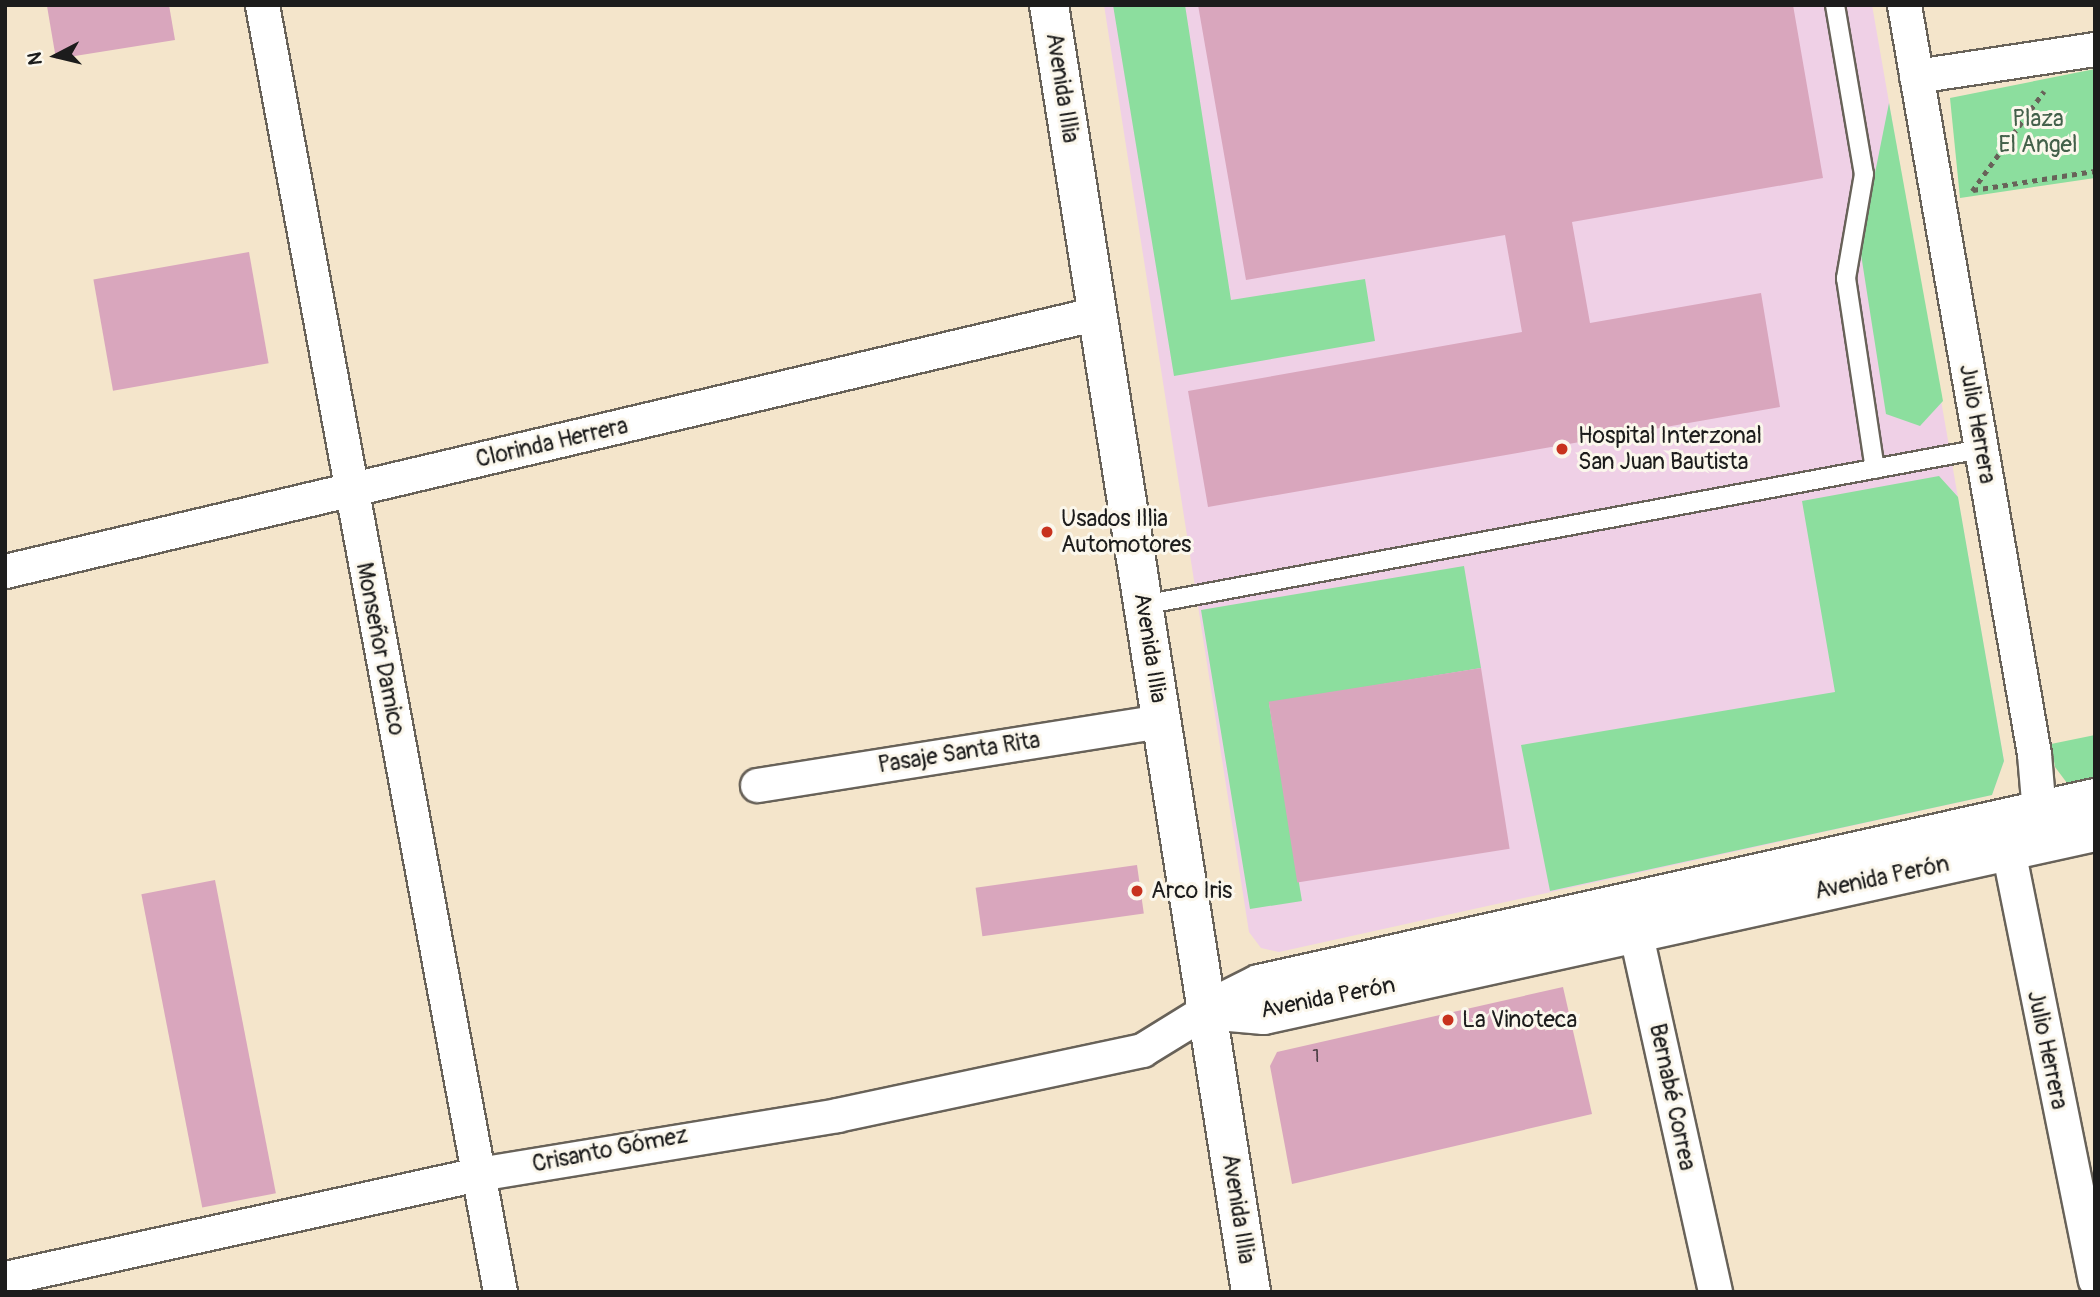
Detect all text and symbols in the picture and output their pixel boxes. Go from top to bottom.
north arrow [21,21,91,91]
street label: Avenida Illia [1040,31,1084,145]
text: N [22,51,48,66]
park label: Plaza El Angel [1999,105,2077,159]
street label: Julio Herrera [1953,362,2001,486]
street label: Clorinda Herrera [473,412,631,474]
place label: Hospital Interzonal San Juan Bautista [1578,422,1762,476]
marker: Hospital Interzonal San Juan Bautista [1552,439,1572,459]
place label: Usados Illia Automotores [1061,505,1191,559]
marker: Usados Illia Automotores [1039,524,1055,540]
street label: Monseñor Damico [350,560,410,738]
street label: Avenida Illia [1128,591,1172,705]
street label: Pasaje Santa Rita [876,727,1042,779]
street label: Avenida Perón [1812,850,1952,906]
place label: Arco Iris [1151,877,1232,905]
marker: Arco Iris [1129,883,1145,899]
street label: Avenida Perón [1258,971,1398,1025]
street label: Julio Herrera [2021,988,2073,1112]
place label: La Vinoteca [1462,1006,1577,1034]
marker: La Vinoteca [1440,1012,1456,1028]
street label: Bernabé Correa [1643,1021,1701,1173]
house number: 1 [1312,1046,1320,1068]
street label: Crisanto Gómez [530,1121,690,1179]
street label: Avenida Illia [1216,1152,1260,1266]

